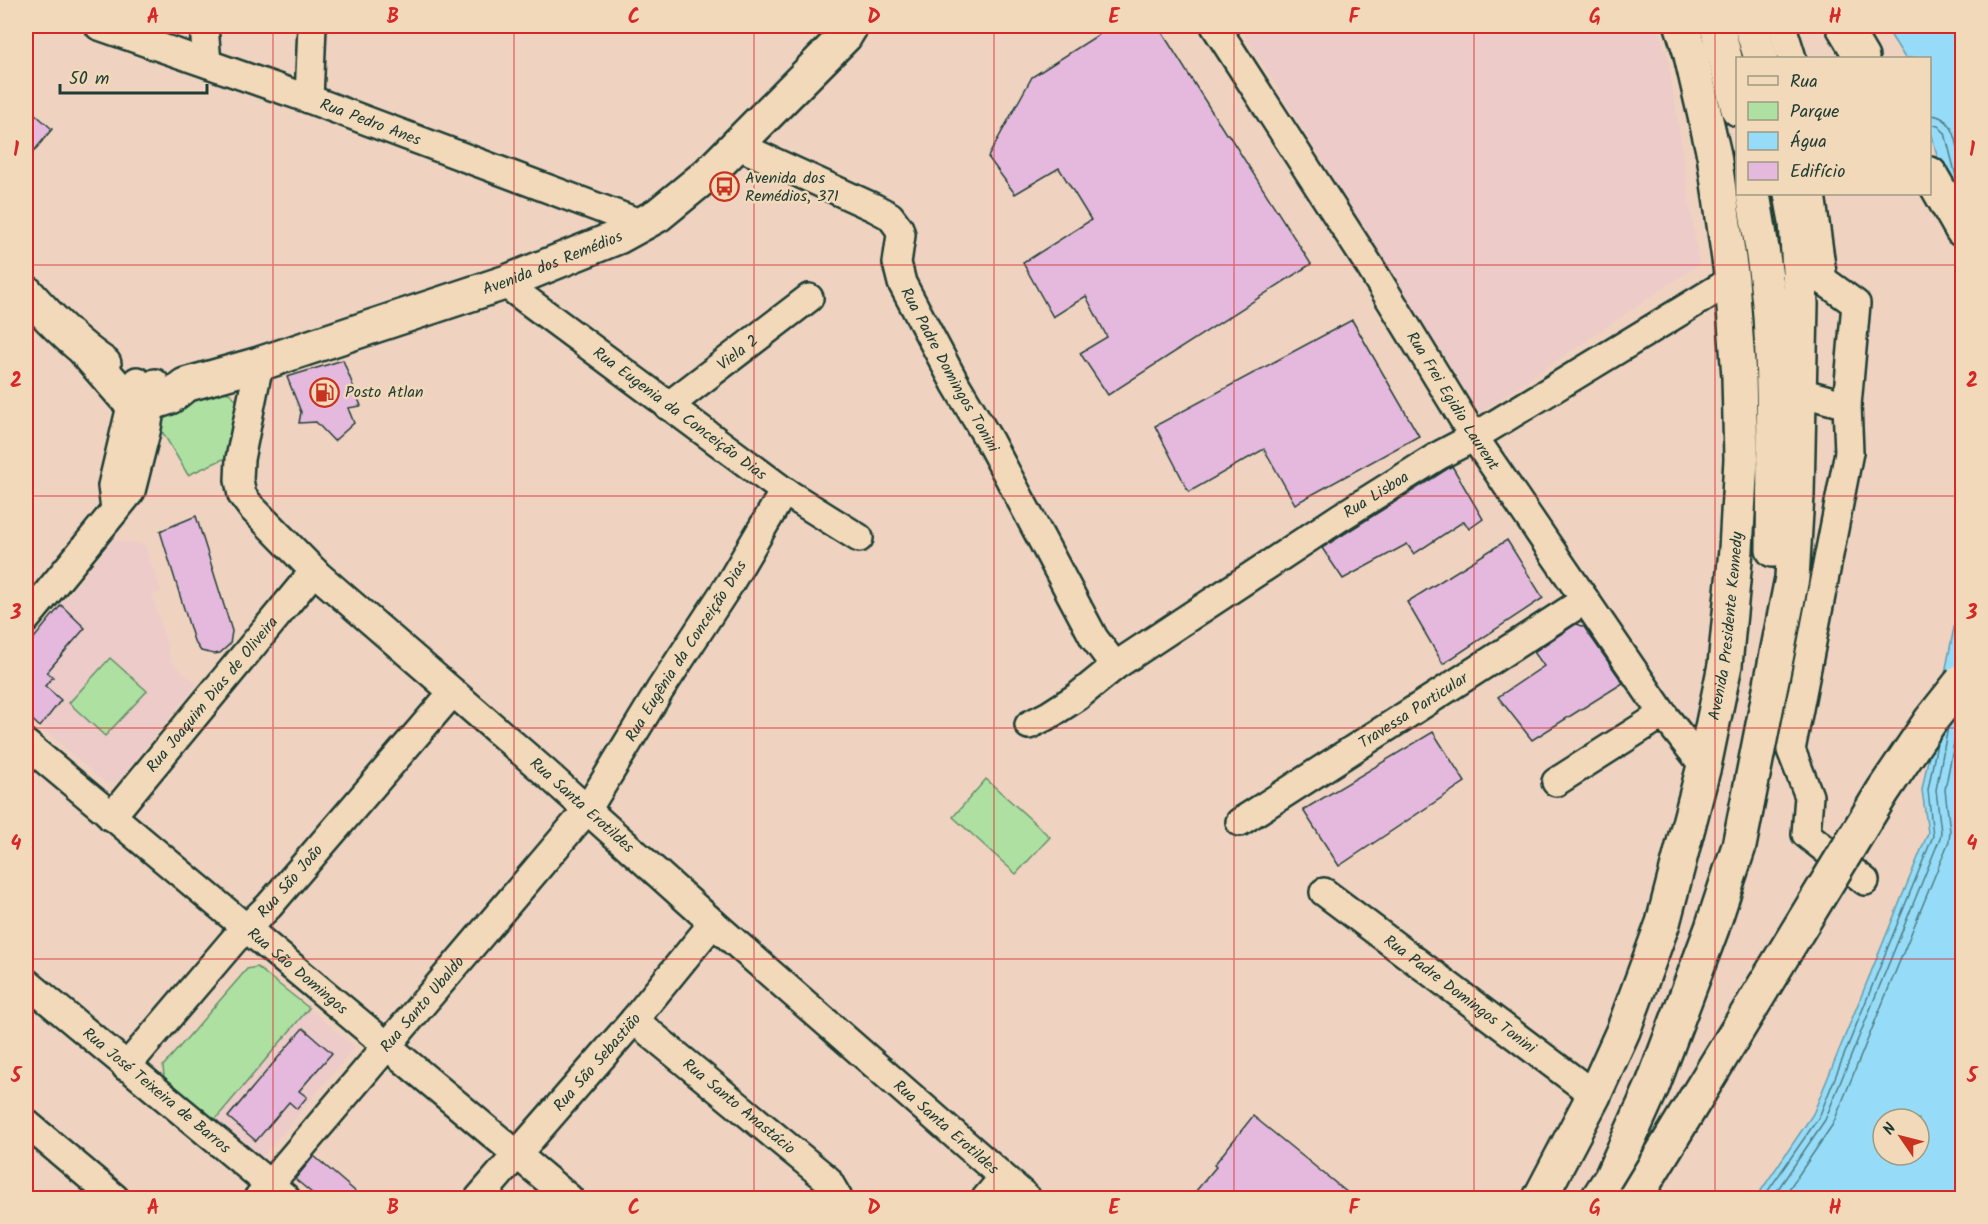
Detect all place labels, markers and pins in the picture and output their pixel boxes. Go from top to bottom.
place label: Avenida dos Remédios, 371 [745,166,839,209]
bus stop icon: Avenida dos Remédios, 371 [708,171,740,203]
fuel station icon: Posto Atlan [308,376,340,408]
place label: Posto Atlan [345,380,423,405]

